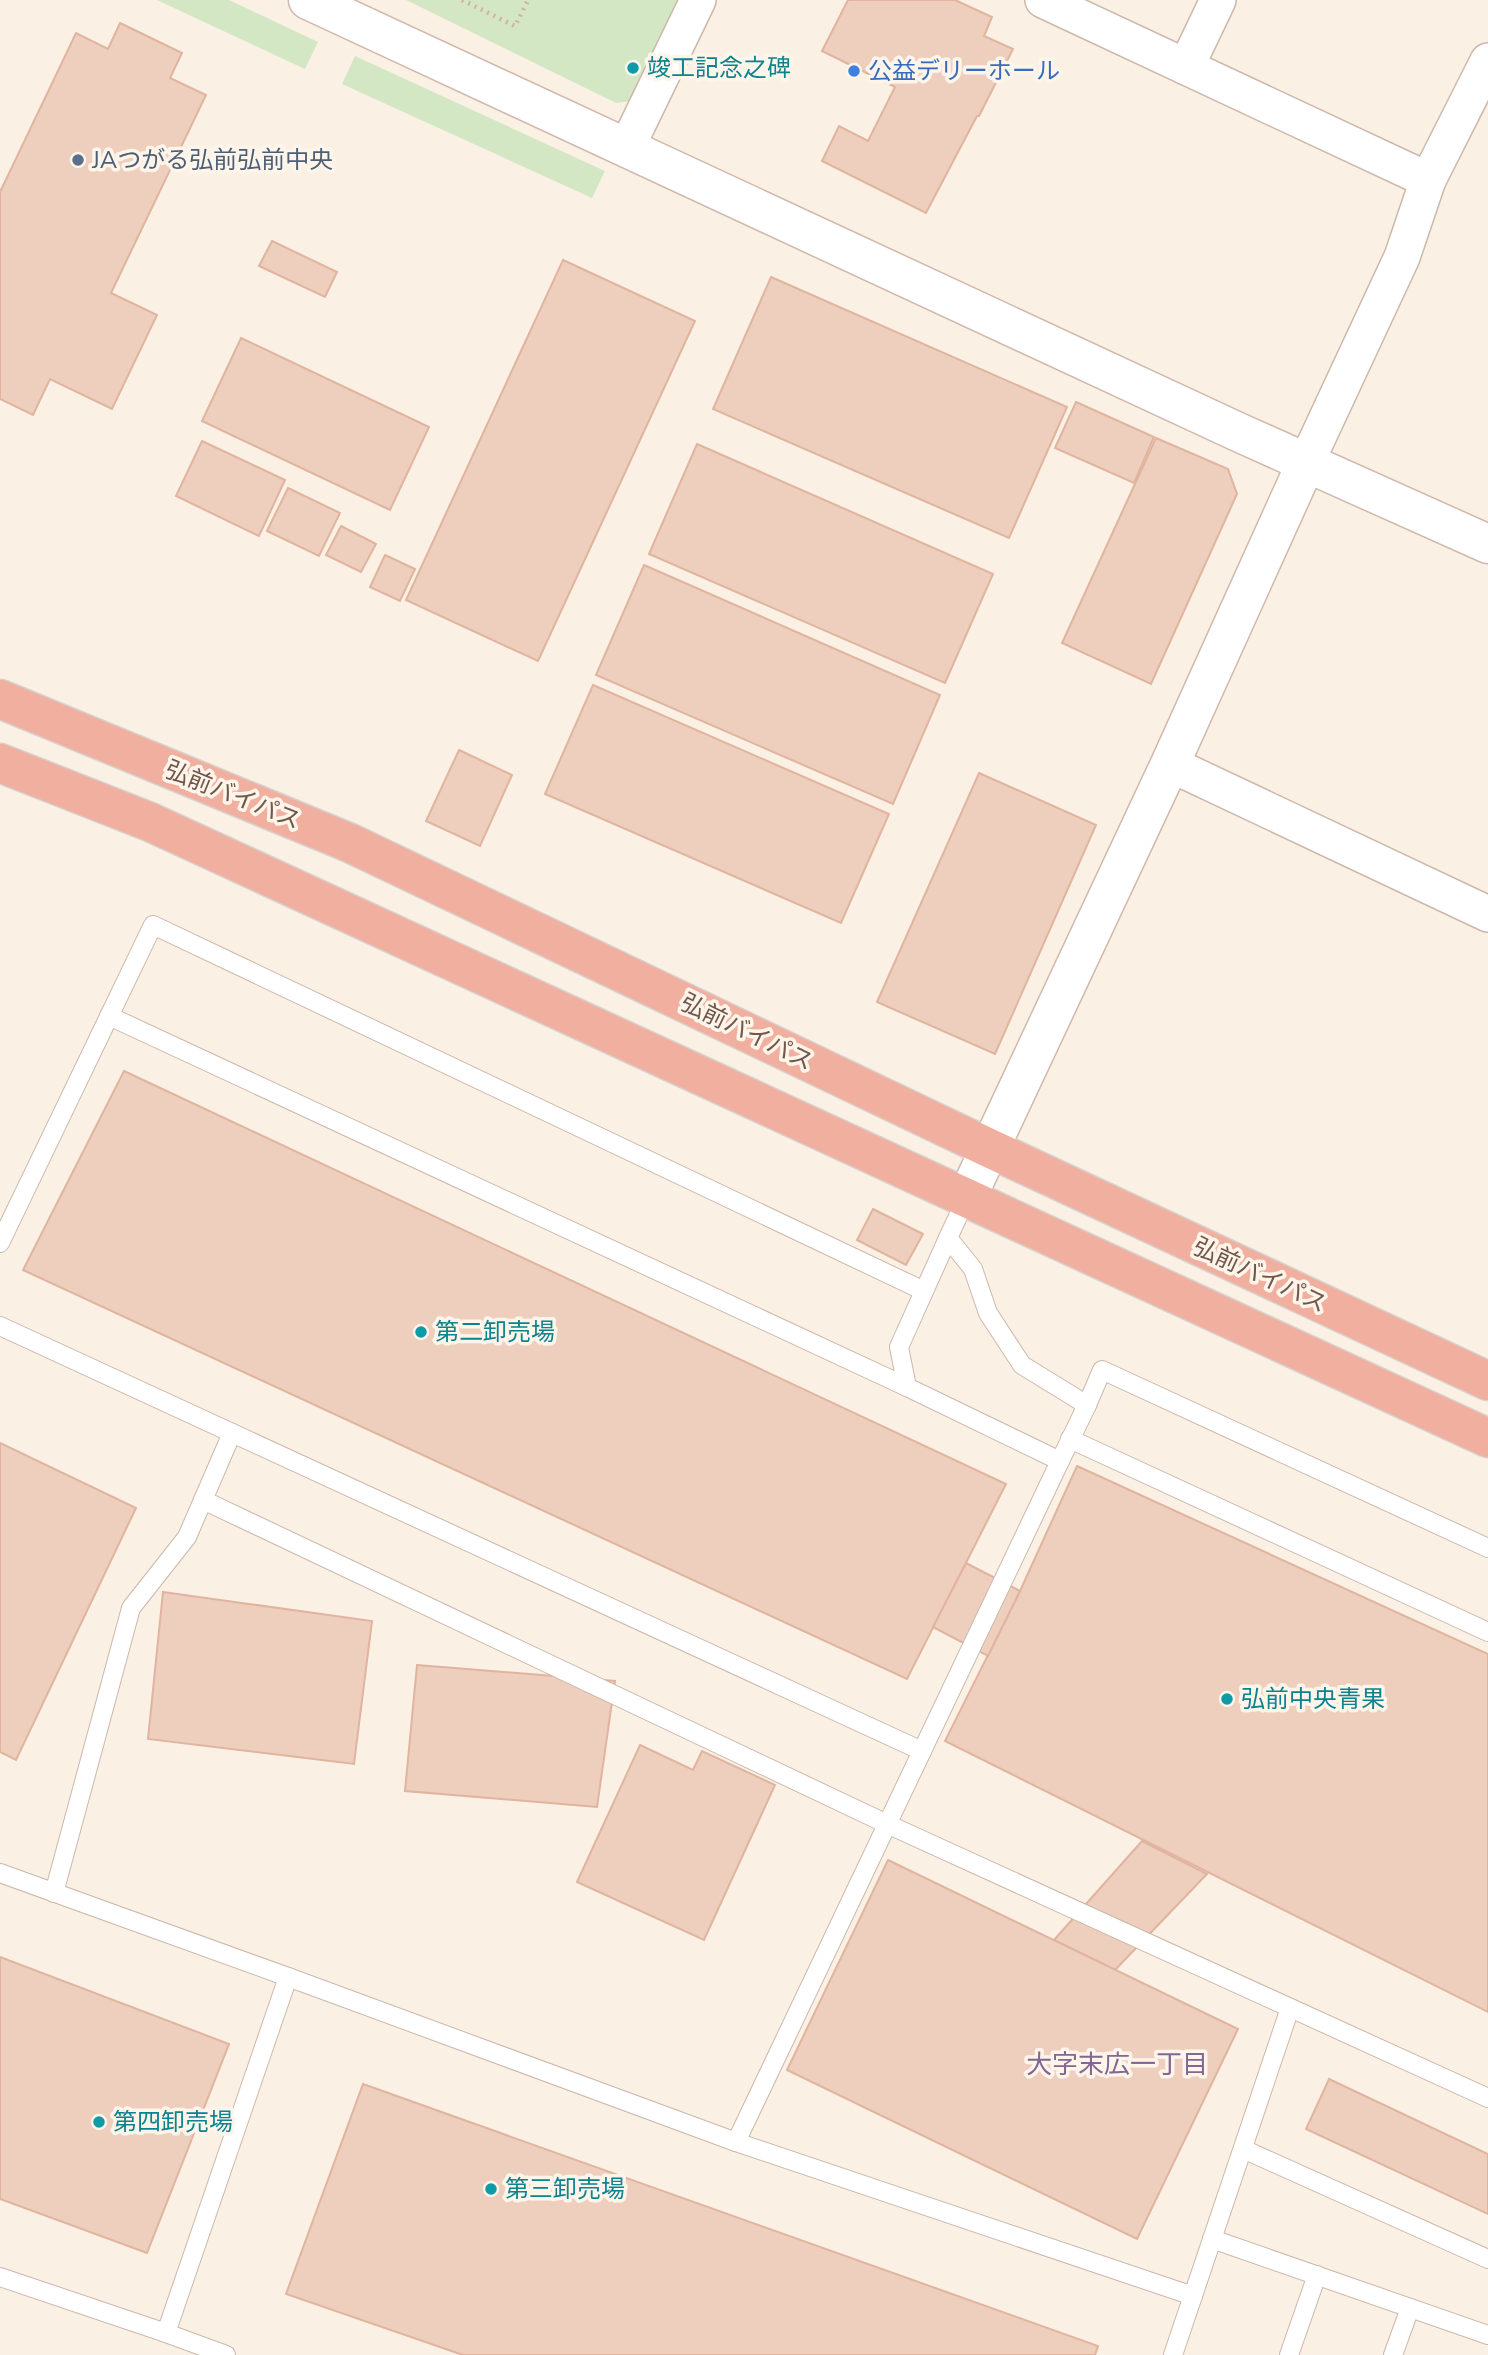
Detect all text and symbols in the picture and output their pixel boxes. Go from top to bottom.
place label: 竣工記念之碑 [647,52,791,84]
place label: 公益デリーホール [868,55,1060,87]
marker: 竣工記念之碑 [625,60,641,76]
marker: 公益デリーホール [846,63,862,79]
place label: JAつがる弘前弘前中央 [91,144,333,176]
marker: JAつがる弘前弘前中央 [70,152,86,168]
street label: 弘前バイパス [160,753,306,837]
street label: 弘前バイパス [675,986,819,1078]
street label: 弘前バイパス [1188,1230,1332,1320]
place label: 第二卸売場 [435,1316,555,1348]
marker: 第二卸売場 [413,1324,429,1340]
place label: 弘前中央青果 [1241,1683,1385,1715]
marker: 弘前中央青果 [1219,1691,1235,1707]
district label: 大字末広一丁目 [1026,2047,1208,2082]
place label: 第四卸売場 [113,2106,233,2138]
marker: 第四卸売場 [91,2114,107,2130]
place label: 第三卸売場 [505,2173,625,2205]
marker: 第三卸売場 [483,2181,499,2197]

